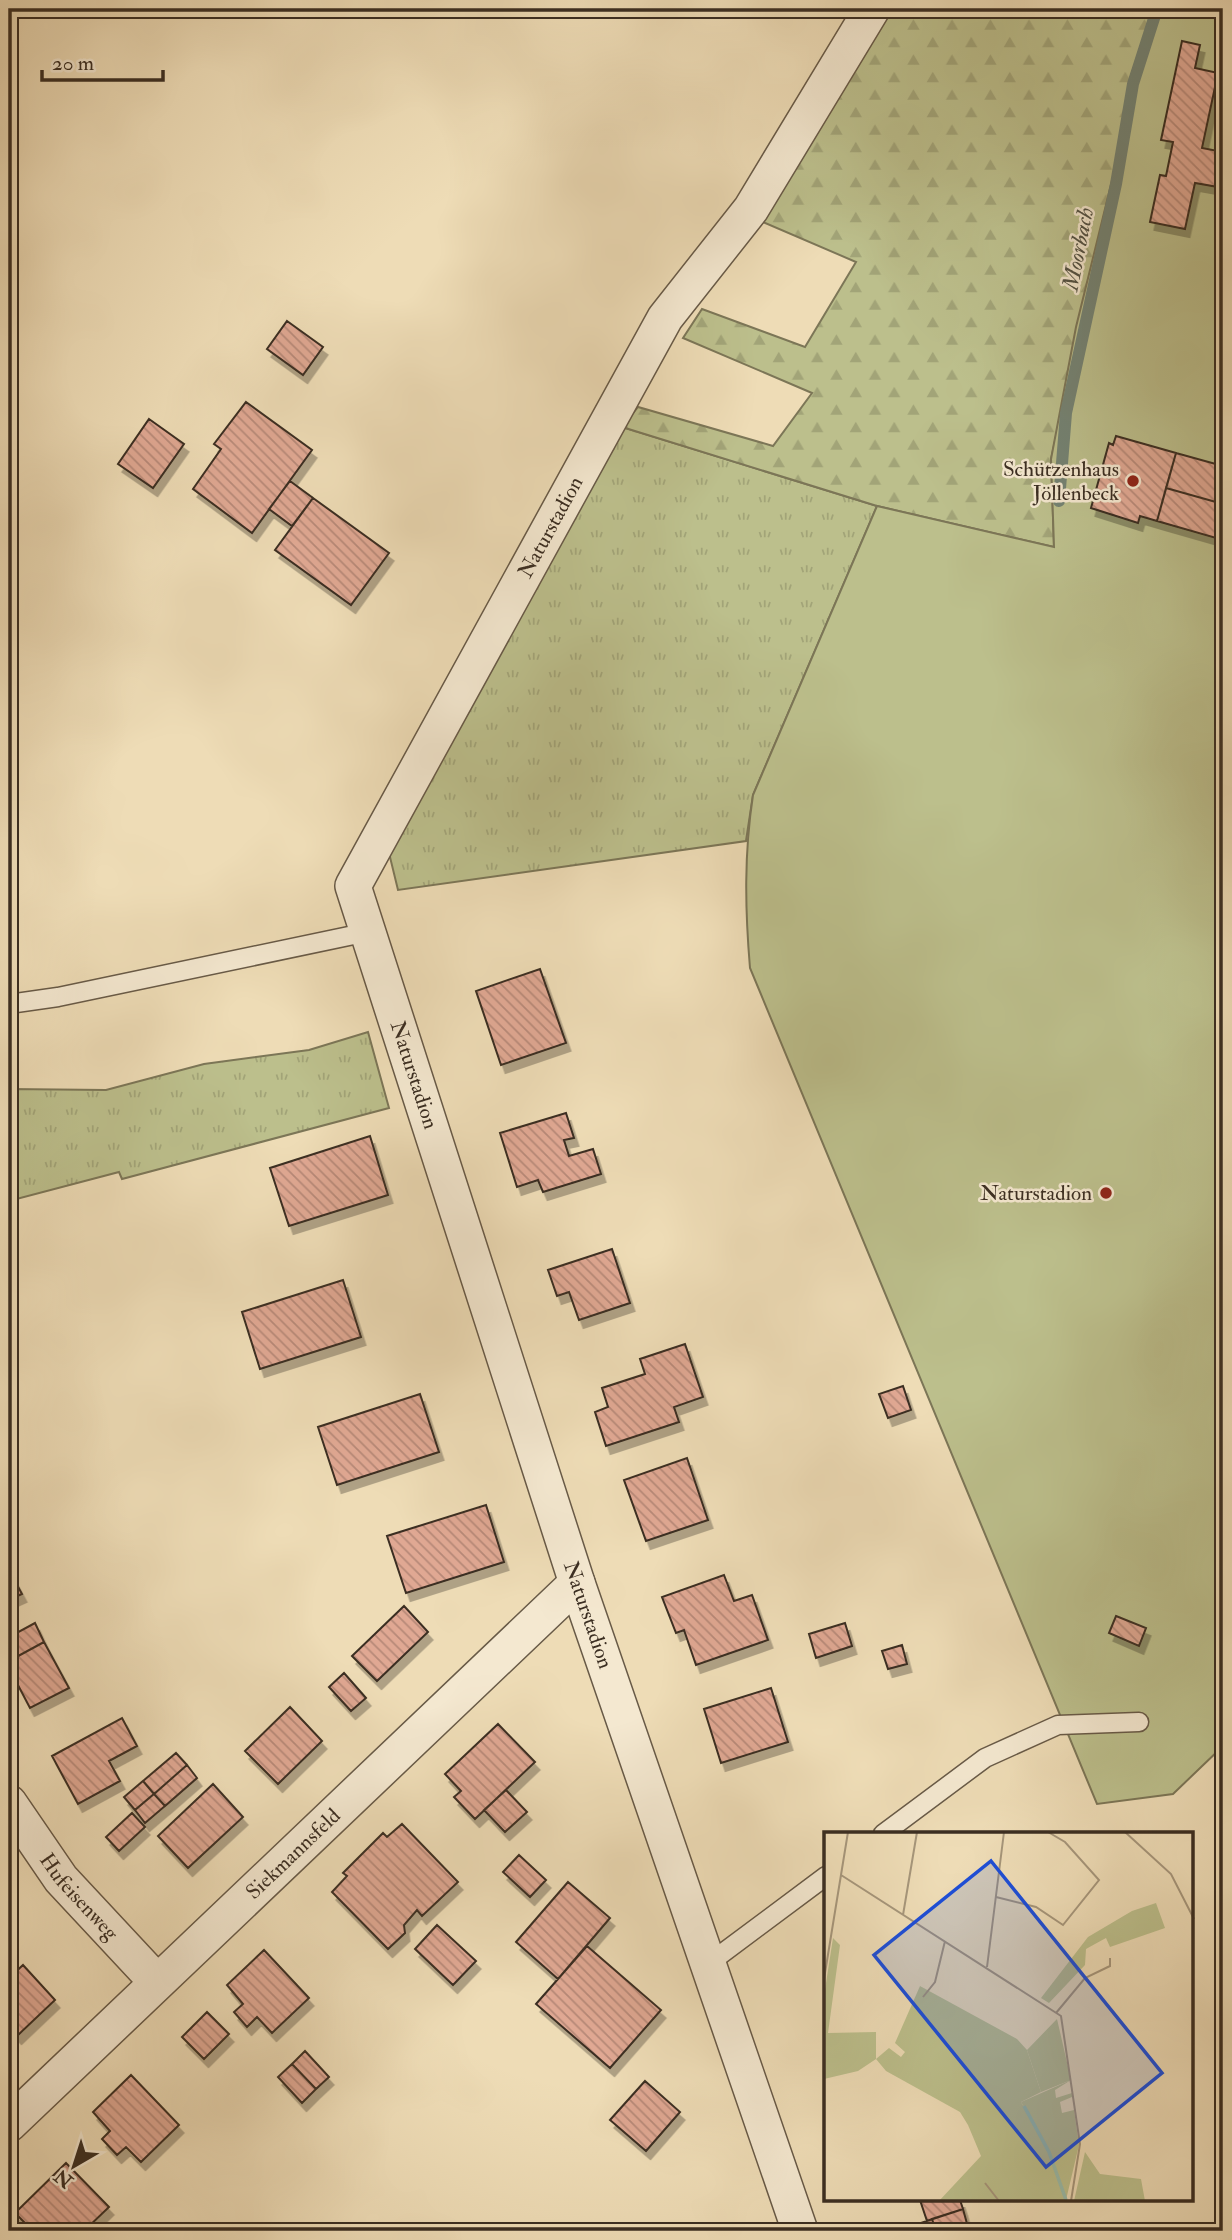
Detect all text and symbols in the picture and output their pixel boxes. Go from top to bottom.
scale bar [42,38,163,82]
text: 20 m [52,50,94,77]
water label: Moorbach [1055,205,1100,295]
place label: Schützenhaus Jöllenbeck [1003,456,1119,507]
street label: Naturstadion [511,471,589,583]
marker: Schützenhaus Jöllenbeck [1125,473,1141,489]
street label: Naturstadion [384,1018,444,1133]
place label: Naturstadion [980,1180,1092,1207]
marker: Naturstadion [1098,1185,1114,1201]
street label: Naturstadion [557,1558,619,1672]
street label: Siekmannsfeld [240,1802,346,1905]
inset map [824,1832,1194,2202]
street label: Hufeisenweg [34,1848,125,1946]
north arrow [38,2132,108,2202]
text: N [49,2163,79,2194]

